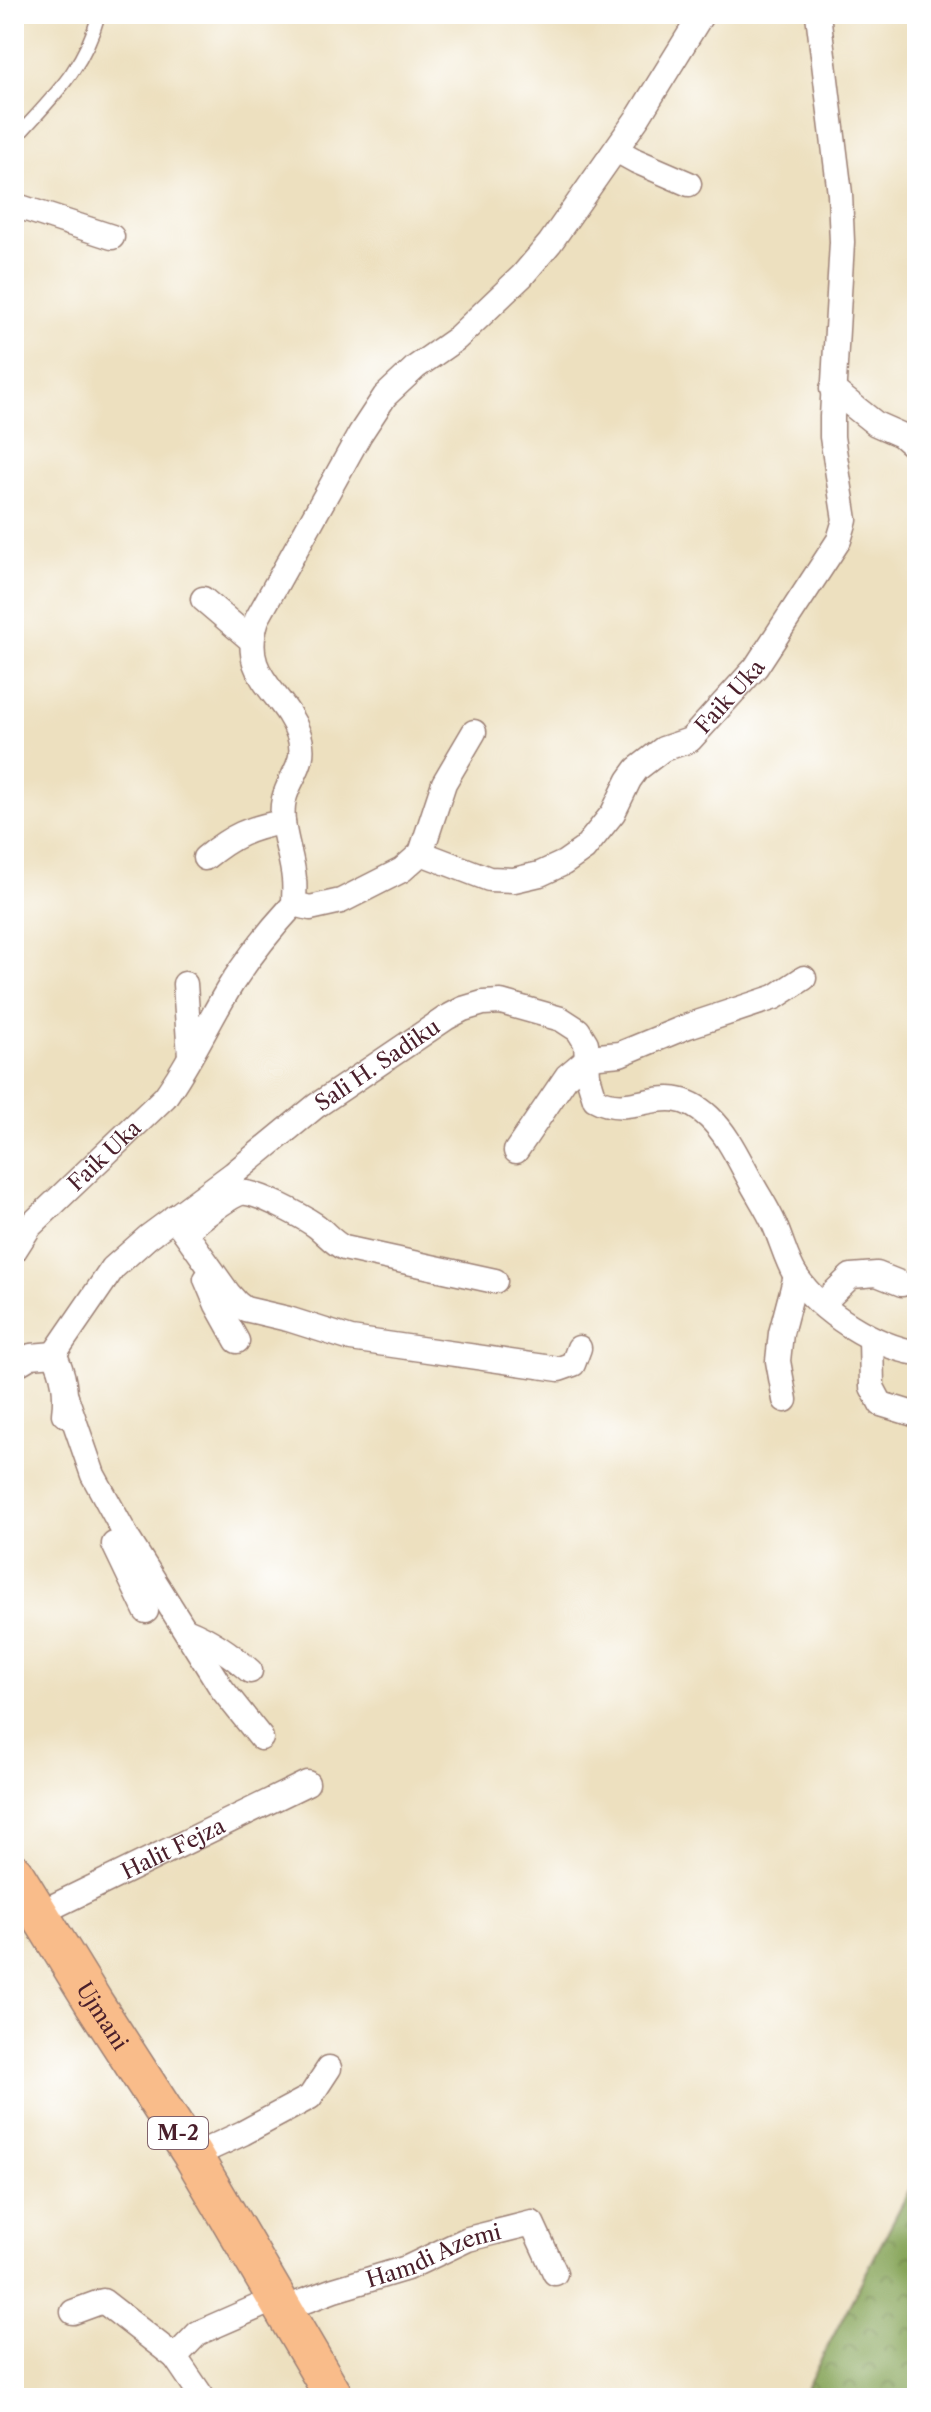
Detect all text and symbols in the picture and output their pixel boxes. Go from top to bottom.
street label: Faik Uka [689,655,771,739]
street label: Sali H. Sadiku [310,1013,445,1117]
street label: Faik Uka [62,1114,147,1197]
street label: Halit Fejza [117,1812,230,1885]
street label: Ujmani [70,1977,134,2056]
road number: M-2 [148,2117,208,2149]
street label: Hamdi Azemi [363,2218,504,2294]

